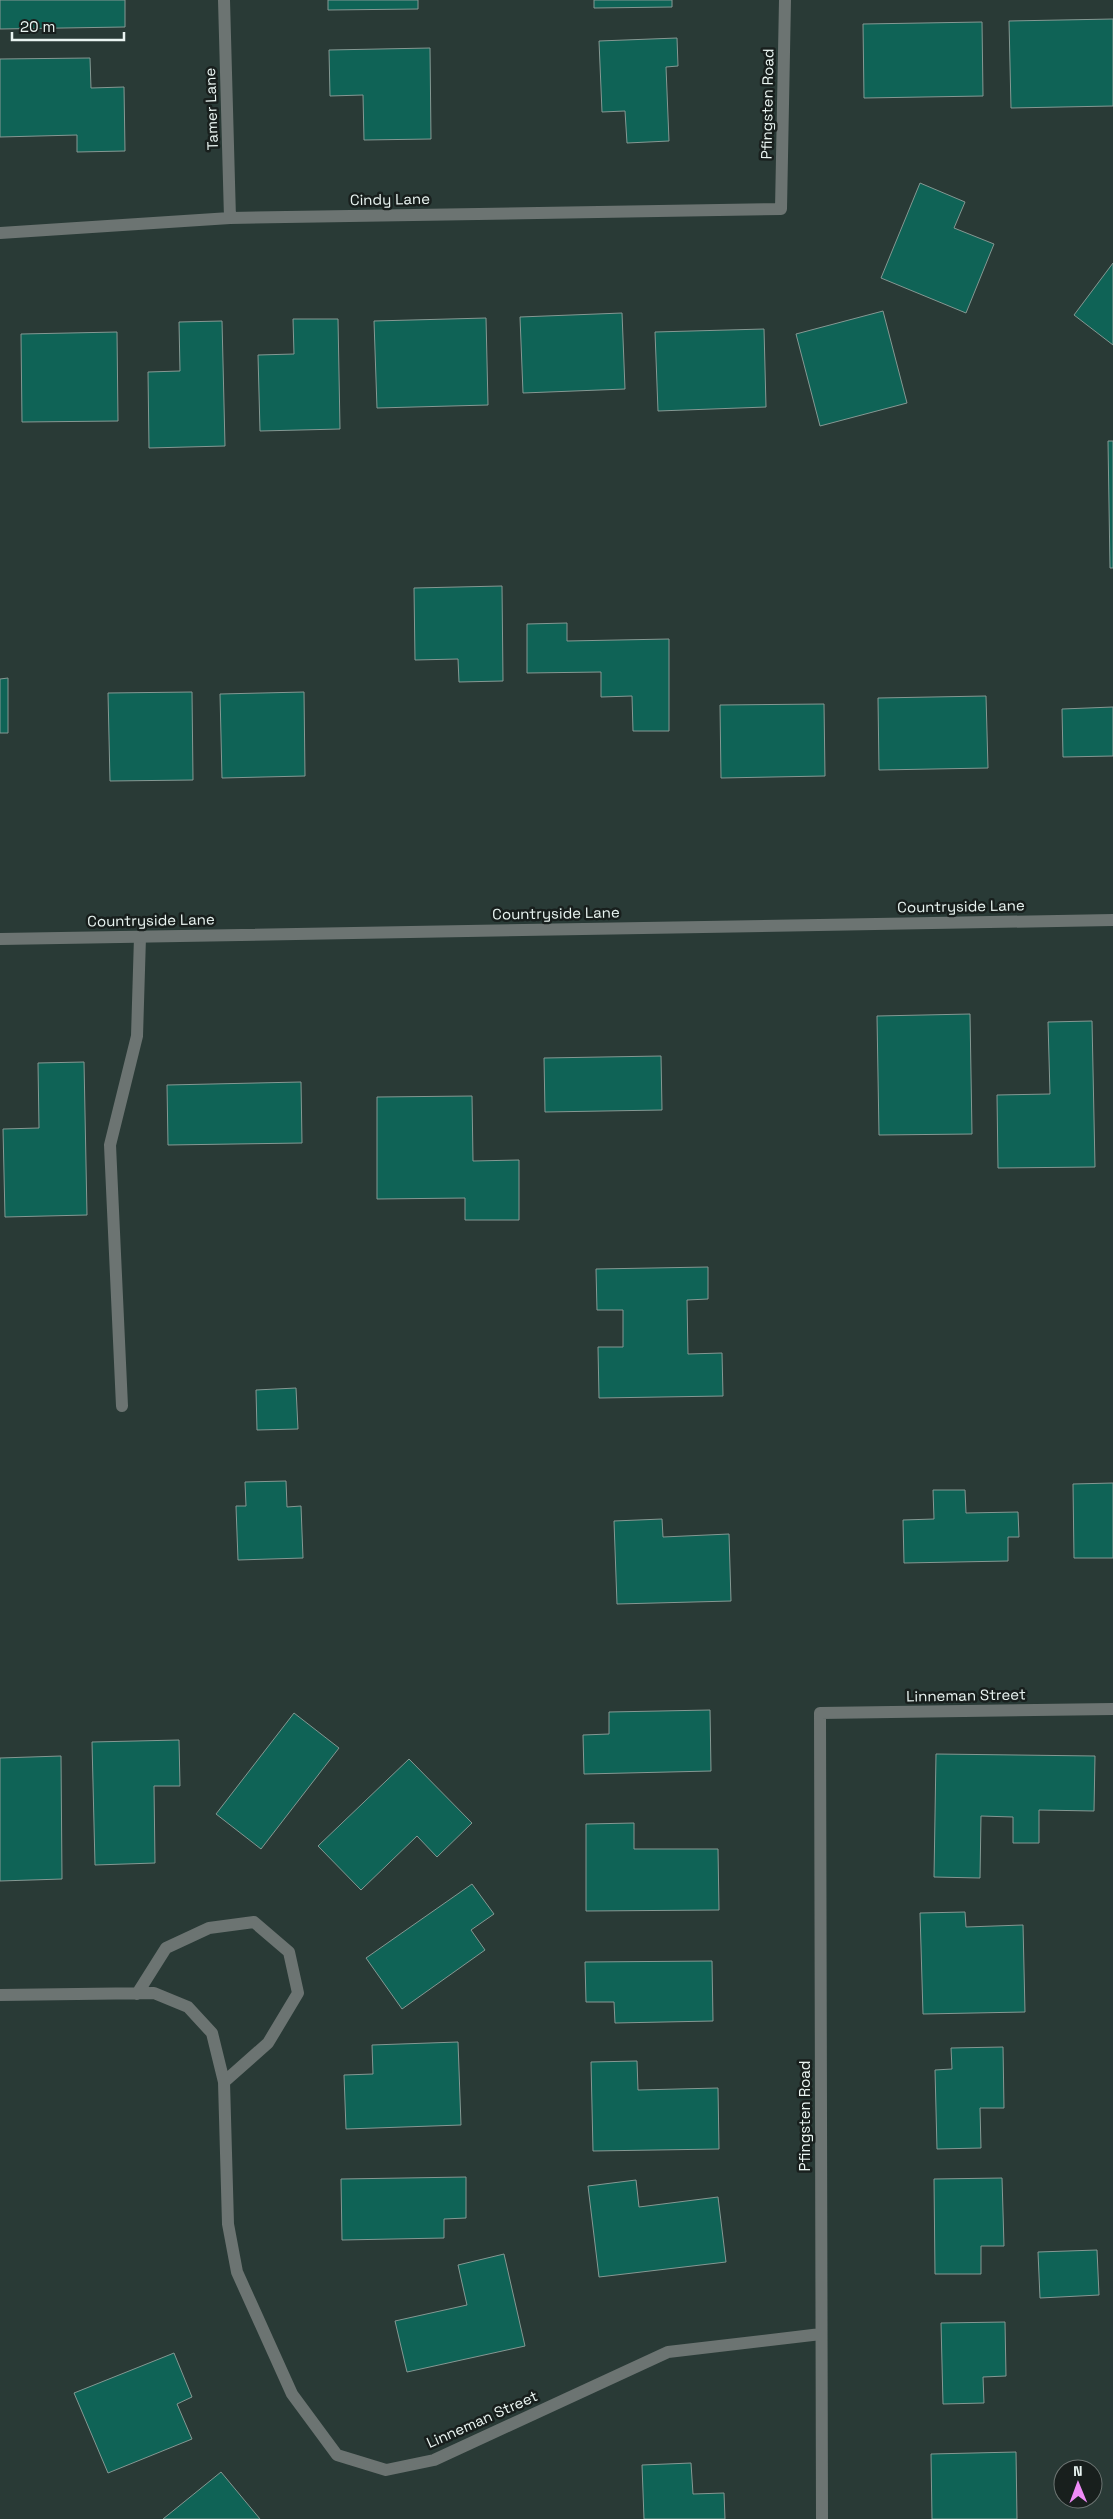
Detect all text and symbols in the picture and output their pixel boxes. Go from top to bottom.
scale bar [12,10,125,42]
text: 20 m [20,17,55,36]
street label: Pfingsten Road [757,48,777,160]
street label: Tamer Lane [200,67,222,150]
street label: Cindy Lane [350,189,430,209]
street label: Countryside Lane [897,895,1025,917]
street label: Countryside Lane [492,902,620,924]
street label: Countryside Lane [87,909,215,931]
street label: Linneman Street [906,1684,1026,1706]
street label: Pfingsten Road [795,2061,814,2171]
street label: Linneman Street [424,2386,541,2452]
north arrow [1053,2459,1103,2509]
text: N [1073,2462,1083,2480]

